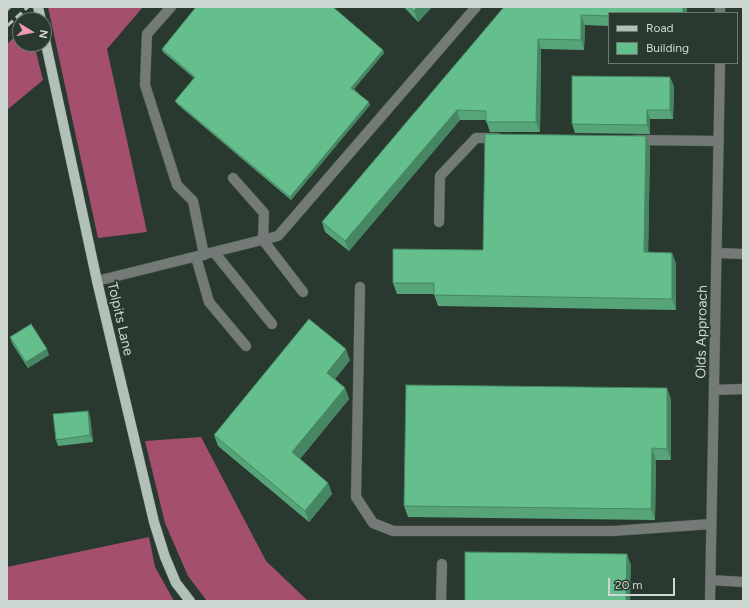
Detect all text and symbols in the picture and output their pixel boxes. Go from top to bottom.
north arrow [12,12,52,52]
legend [608,12,738,64]
text: Road [646,21,674,35]
text: N [36,29,50,39]
text: Building [646,41,689,55]
street label: Tolpits Lane [103,281,137,357]
street label: Olds Approach [693,285,711,379]
scale bar [610,570,677,596]
text: 20 m [615,578,643,592]

